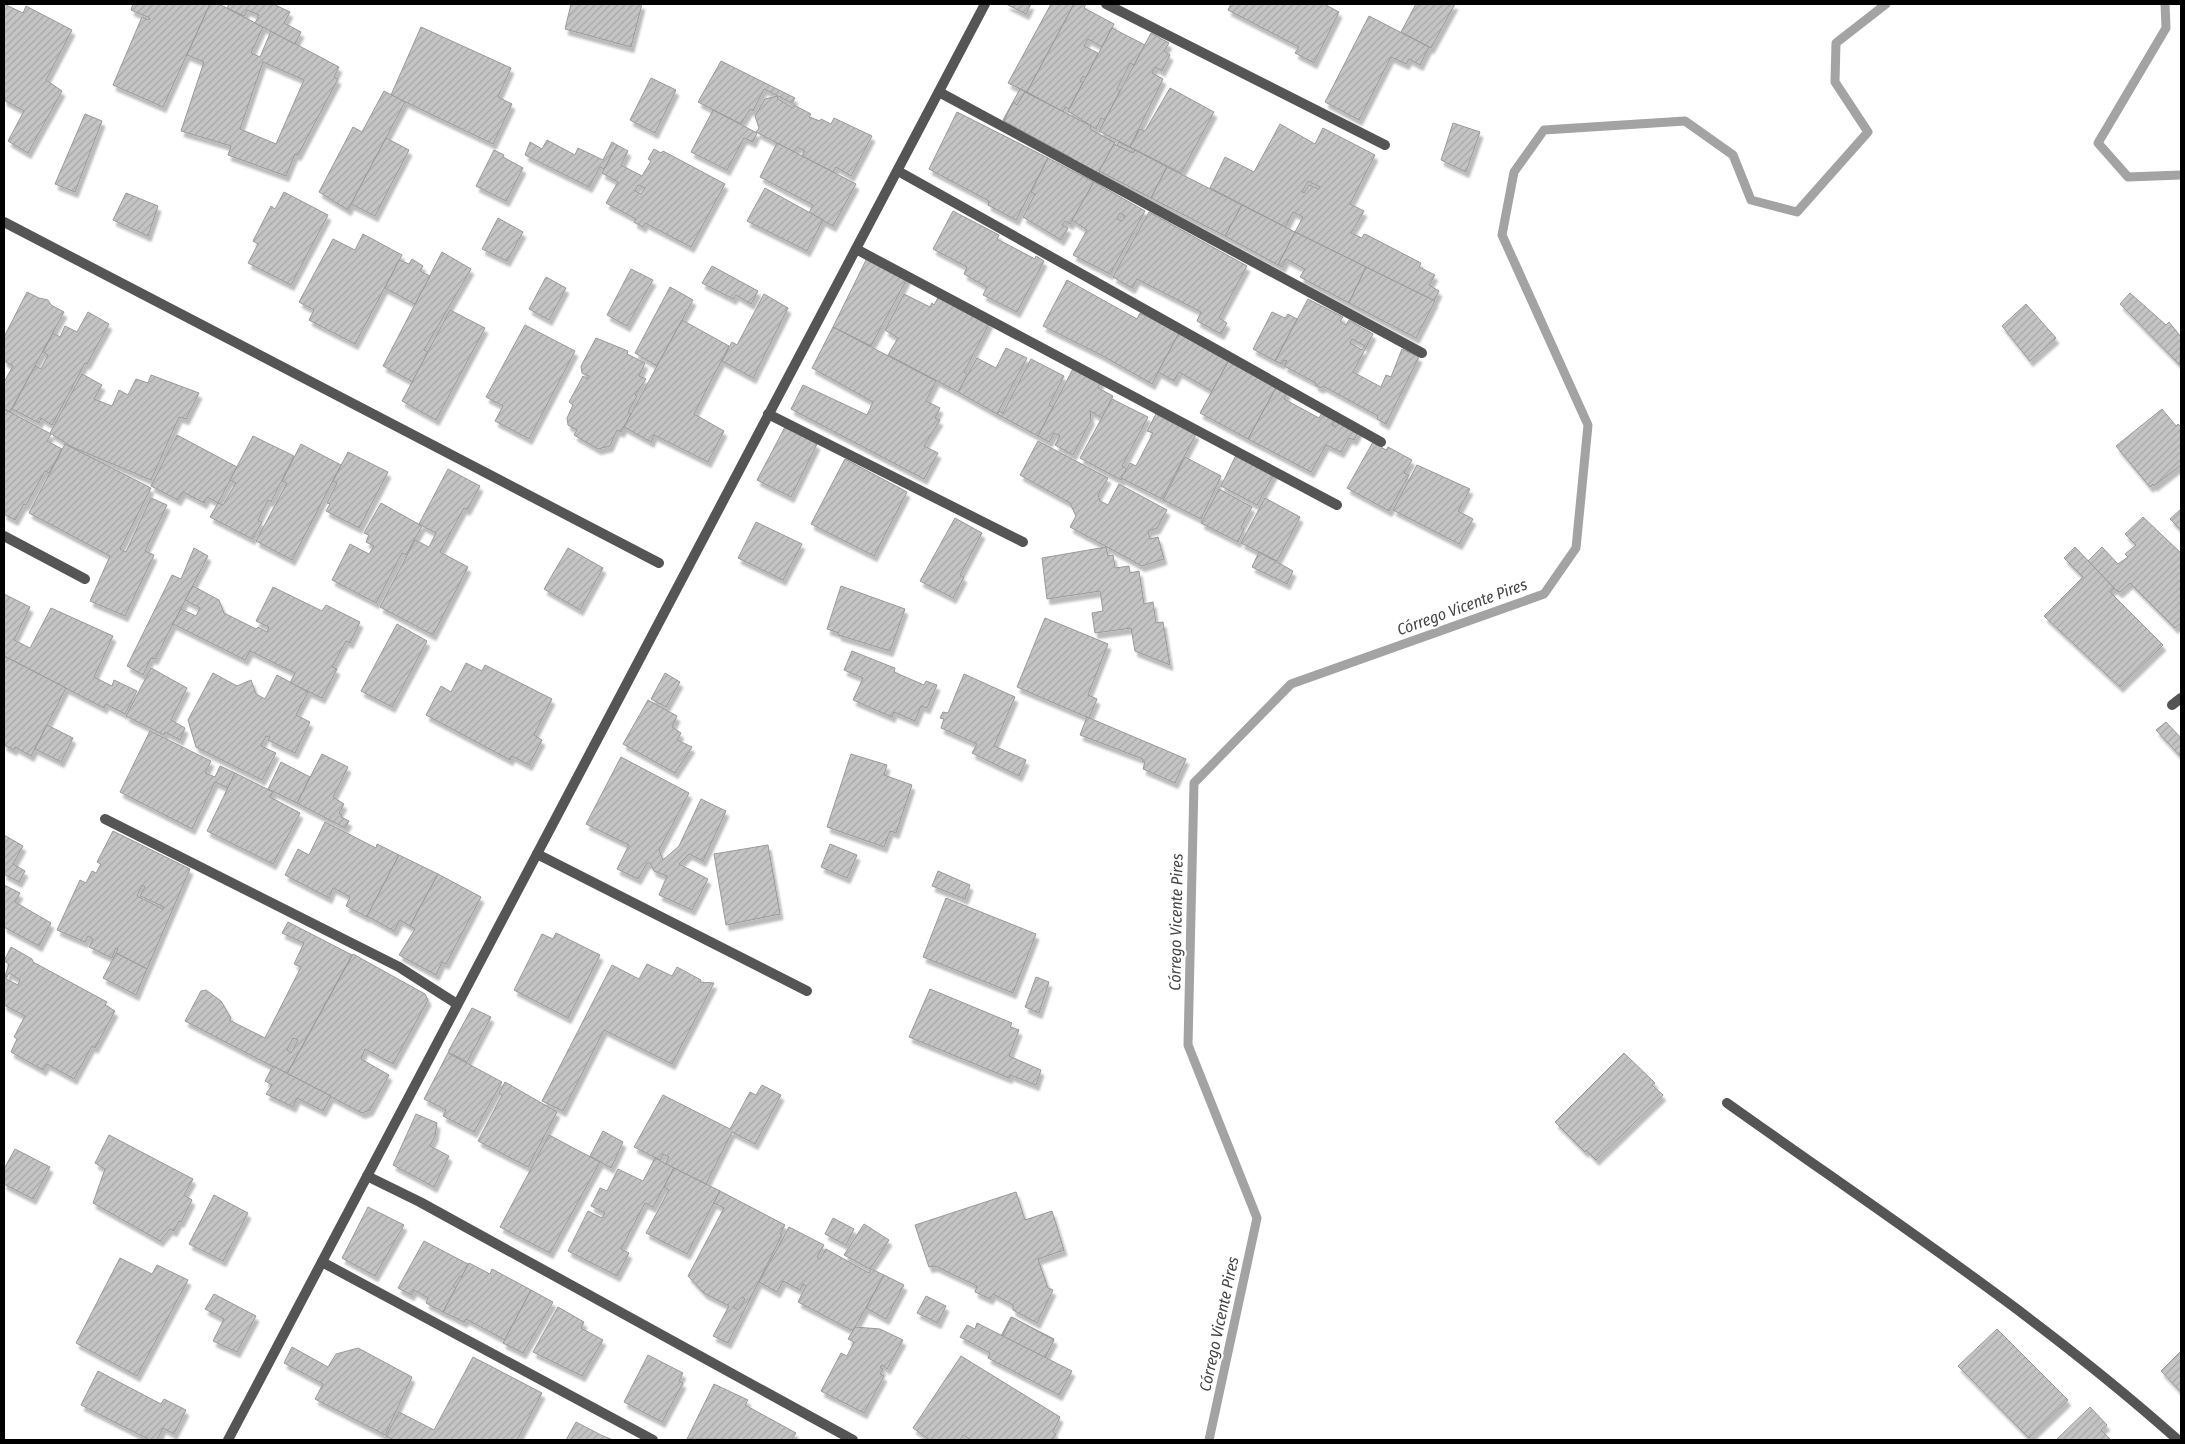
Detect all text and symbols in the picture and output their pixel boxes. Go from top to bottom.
water label: Córrego Vicente Pires [1394,575,1530,639]
water label: Córrego Vicente Pires [1165,853,1187,991]
water label: Córrego Vicente Pires [1195,1255,1243,1393]

